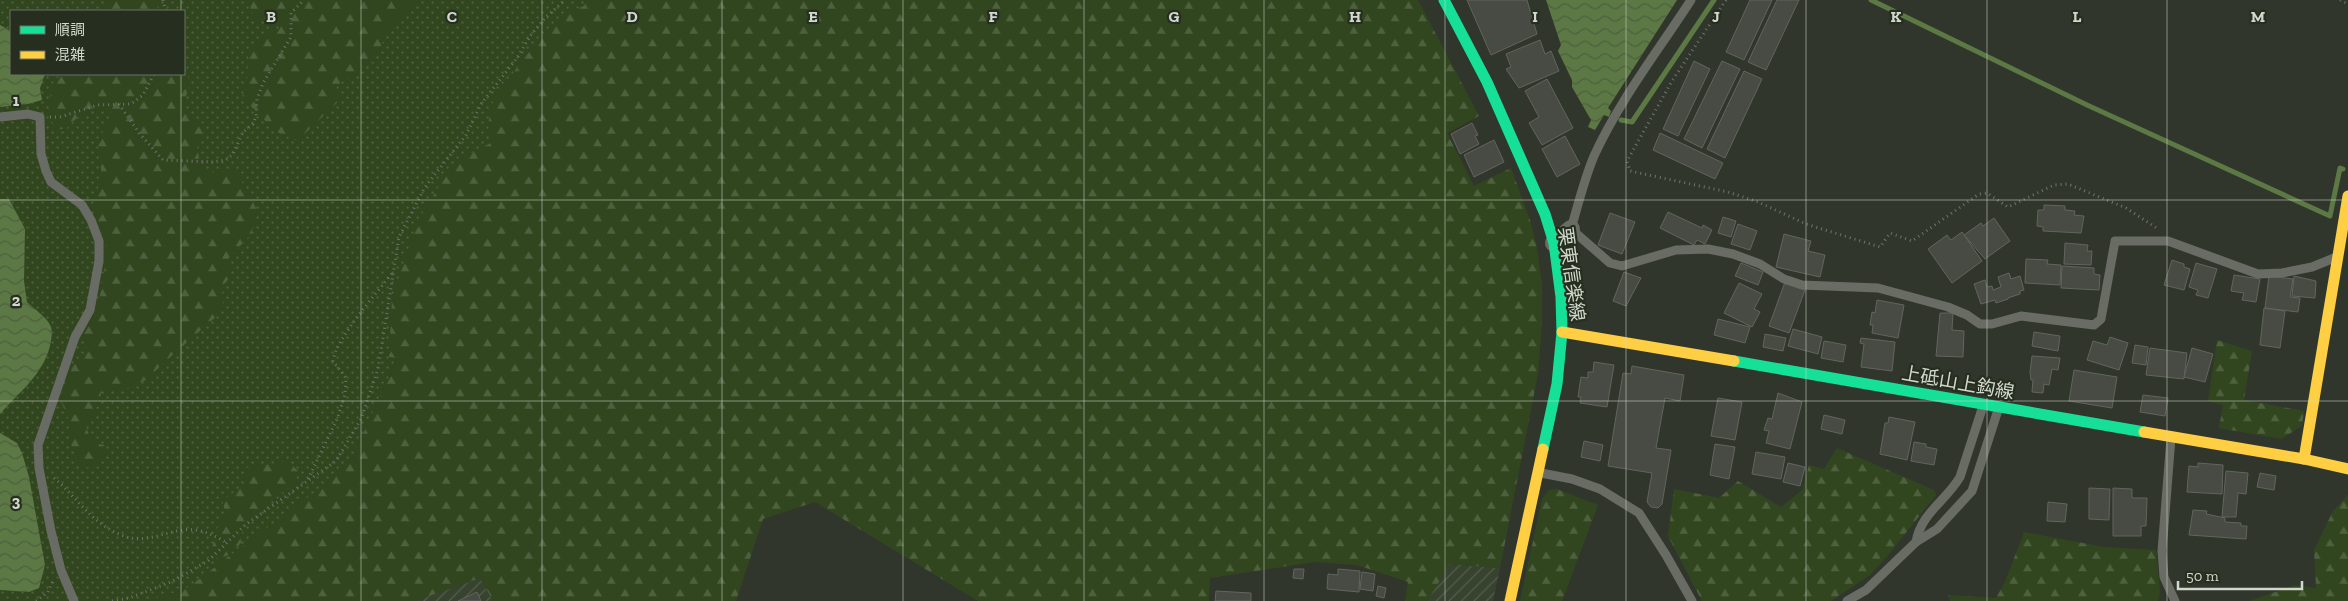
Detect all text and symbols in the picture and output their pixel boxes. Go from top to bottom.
text: B [266,7,276,26]
text: C [447,7,457,26]
text: D [626,7,638,26]
text: E [808,7,818,26]
text: F [988,7,998,26]
text: G [1169,7,1180,26]
text: H [1349,7,1361,26]
text: I [1532,7,1538,26]
text: J [1712,7,1720,26]
text: K [1891,7,1902,26]
text: L [2073,7,2082,26]
text: M [2251,7,2265,26]
legend [10,10,185,75]
text: 順調 [55,21,85,39]
text: 混雑 [55,46,85,64]
text: 1 [13,91,20,110]
street label: 栗東信楽線 [1554,225,1590,323]
text: 2 [12,291,21,310]
street label: 上砥山上鈎線 [1900,361,2016,404]
text: 3 [12,492,21,511]
scale bar [2178,558,2302,590]
text: 50 m [2186,567,2219,585]

